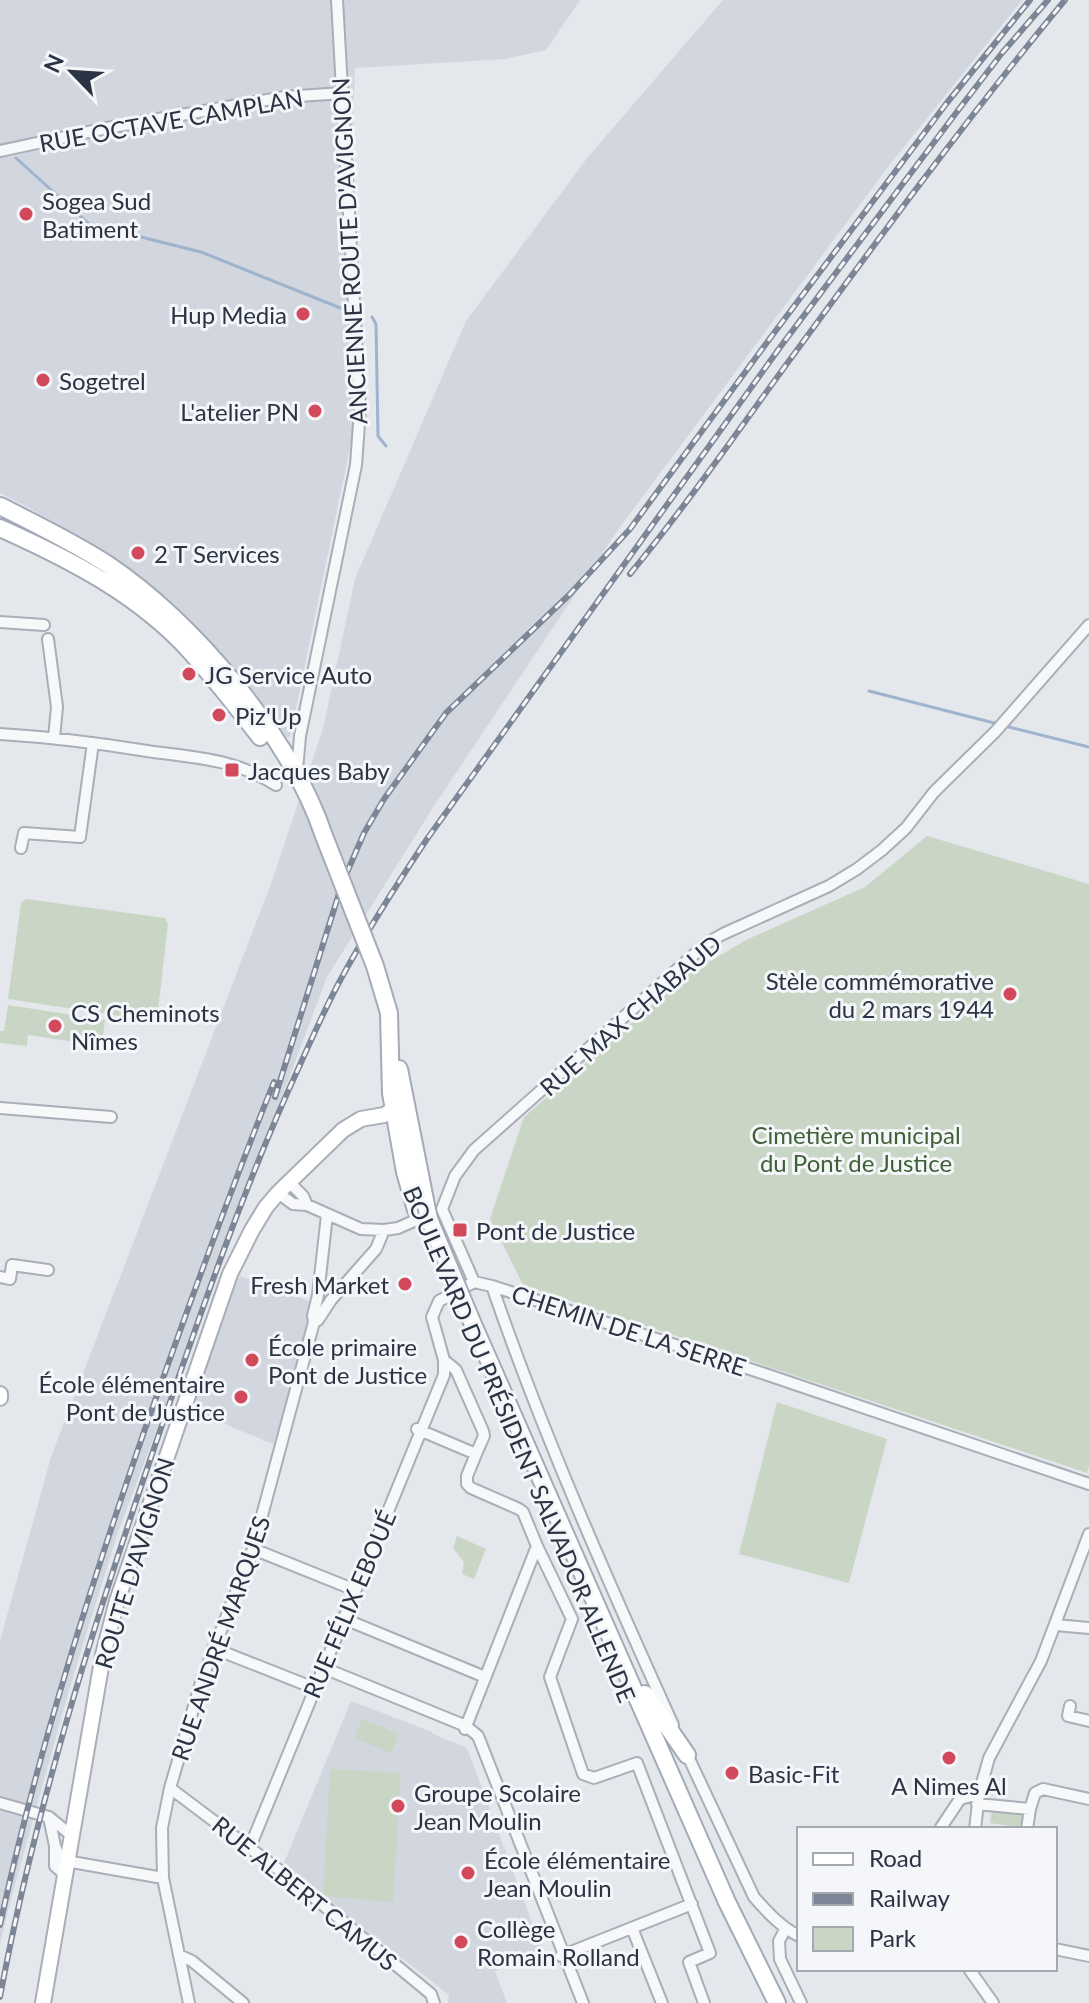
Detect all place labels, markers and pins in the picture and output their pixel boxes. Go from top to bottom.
place label: Sogea Sud Batiment [42,186,151,243]
marker: Sogea Sud Batiment [17,205,35,223]
place label: Hup Media [170,300,287,329]
marker: Hup Media [294,305,312,323]
place label: Sogetrel [59,366,146,395]
marker: Sogetrel [34,371,52,389]
place label: L'atelier PN [180,397,299,426]
marker: L'atelier PN [306,402,324,420]
place label: 2 T Services [154,539,280,568]
marker: 2 T Services [129,544,147,562]
place label: JG Service Auto [205,660,372,689]
marker: JG Service Auto [180,665,198,683]
place label: Piz'Up [235,701,302,730]
marker: Piz'Up [210,706,228,724]
place label: Jacques Baby [248,756,390,785]
marker: Jacques Baby [223,761,241,779]
place label: Stèle commémorative du 2 mars 1944 [766,966,994,1023]
marker: Stèle commémorative du 2 mars 1944 [1001,985,1019,1003]
place label: CS Cheminots Nîmes [71,998,220,1055]
marker: CS Cheminots Nîmes [46,1017,64,1035]
place label: Pont de Justice [476,1216,635,1245]
marker: Pont de Justice [451,1221,469,1239]
place label: Fresh Market [250,1270,389,1299]
marker: Fresh Market [396,1275,414,1293]
place label: École primaire Pont de Justice [268,1332,427,1389]
marker: École primaire Pont de Justice [243,1351,261,1369]
place label: École élémentaire Pont de Justice [39,1369,225,1426]
marker: École élémentaire Pont de Justice [232,1388,250,1406]
marker: A Nimes Al [940,1749,958,1767]
place label: Basic-Fit [748,1759,840,1788]
marker: Basic-Fit [723,1764,741,1782]
place label: A Nimes Al [891,1771,1007,1800]
place label: Groupe Scolaire Jean Moulin [414,1778,581,1835]
marker: Groupe Scolaire Jean Moulin [389,1797,407,1815]
place label: École élémentaire Jean Moulin [484,1845,670,1902]
marker: École élémentaire Jean Moulin [459,1864,477,1882]
place label: Collège Romain Rolland [477,1914,640,1971]
marker: Collège Romain Rolland [452,1933,470,1951]

